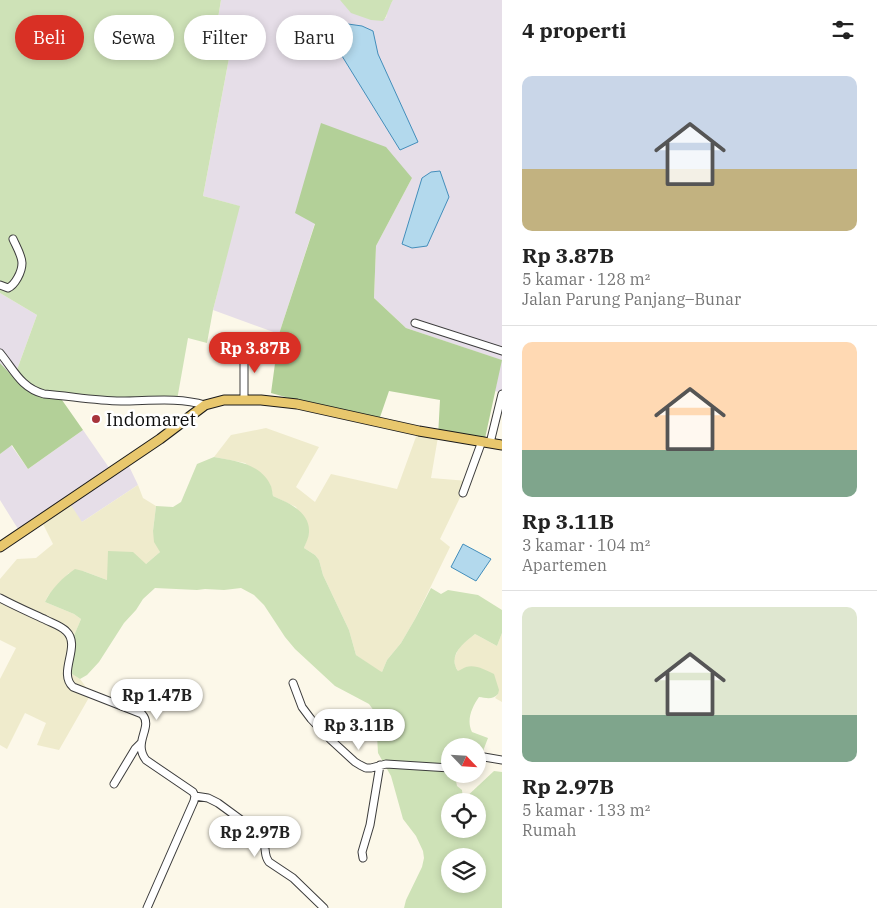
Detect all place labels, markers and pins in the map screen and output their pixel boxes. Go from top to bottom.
pin: Rp 3.87B [203,332,307,374]
place label: Indomaret [106,408,196,431]
marker: Indomaret [90,413,102,425]
pin: Rp 1.47B [105,678,209,721]
pin: Rp 3.11B [307,708,411,751]
pin: Rp 2.97B [203,816,307,858]

